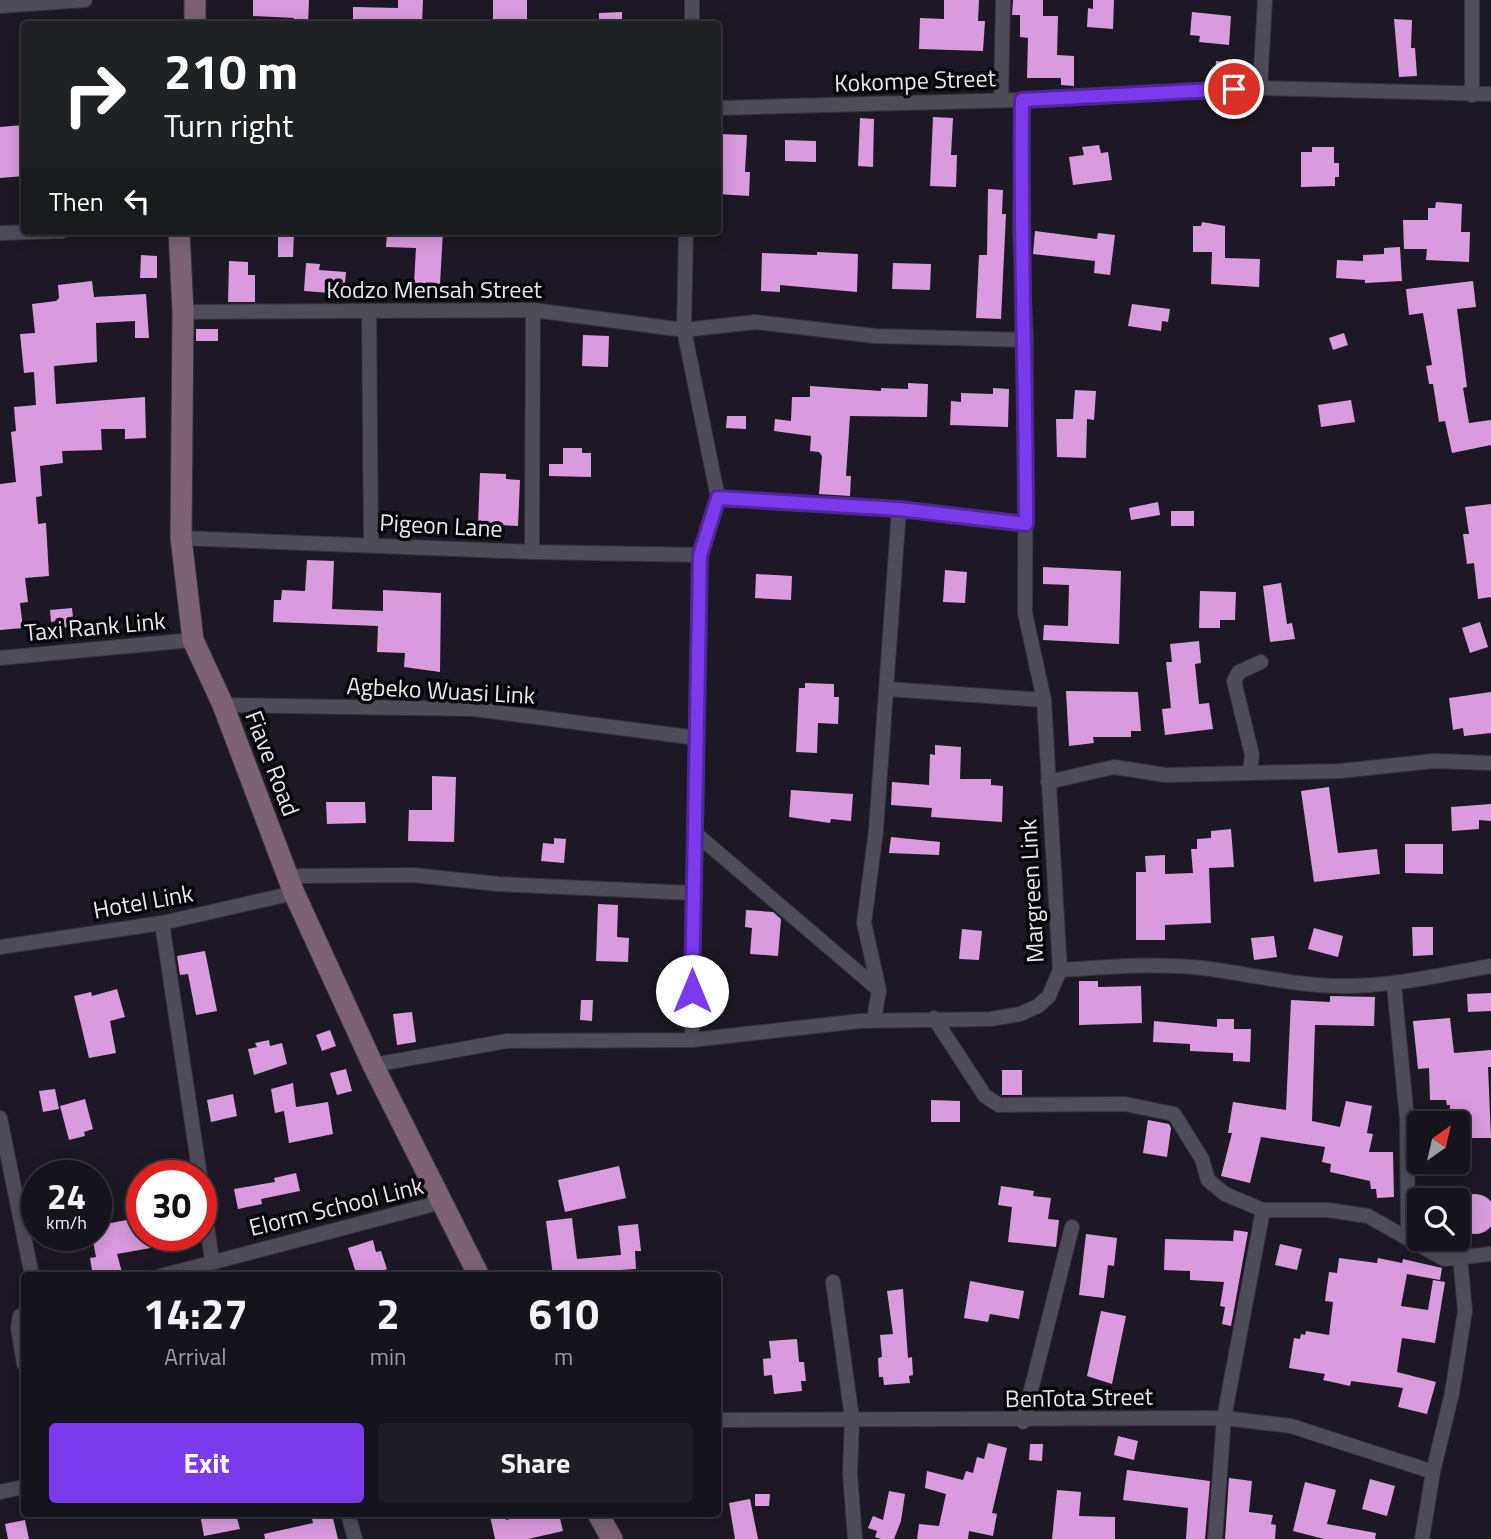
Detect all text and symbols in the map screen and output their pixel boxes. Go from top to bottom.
text: 210 m [164,33,298,108]
icon: right [49,49,140,140]
street label: Kokompe Street [834,59,997,101]
pin [1204,59,1264,119]
icon: arrive [1215,70,1253,108]
text: Turn right [164,101,293,149]
text: Then [49,182,104,221]
icon: left [118,182,156,220]
street label: Kodzo Mensah Street [326,271,542,307]
street label: Pigeon Lane [378,504,504,546]
street label: Taxi Rank Link [23,602,168,650]
street label: Agbeko Wuasi Link [346,667,537,713]
street label: Fiave Road [236,705,310,821]
street label: Margreen Link [1009,818,1053,964]
street label: Hotel Link [90,874,196,928]
position arrow [655,954,729,1028]
north arrow [1407,1111,1470,1174]
map controls [1407,1111,1470,1251]
speed limit sign: 30 [126,1160,217,1251]
street label: Elorm School Link [245,1167,428,1245]
text: 24 [47,1169,86,1223]
button: search [1407,1188,1470,1251]
text: km/h [46,1209,87,1236]
text: 14:27 [143,1281,248,1345]
text: 2 [376,1281,400,1345]
text: 610 [528,1281,599,1345]
text: Arrival [164,1339,227,1374]
text: min [370,1339,406,1374]
text: m [554,1339,573,1374]
street label: BenTota Street [1005,1378,1154,1416]
button: Exit [49,1423,364,1503]
button: Share [378,1423,693,1503]

